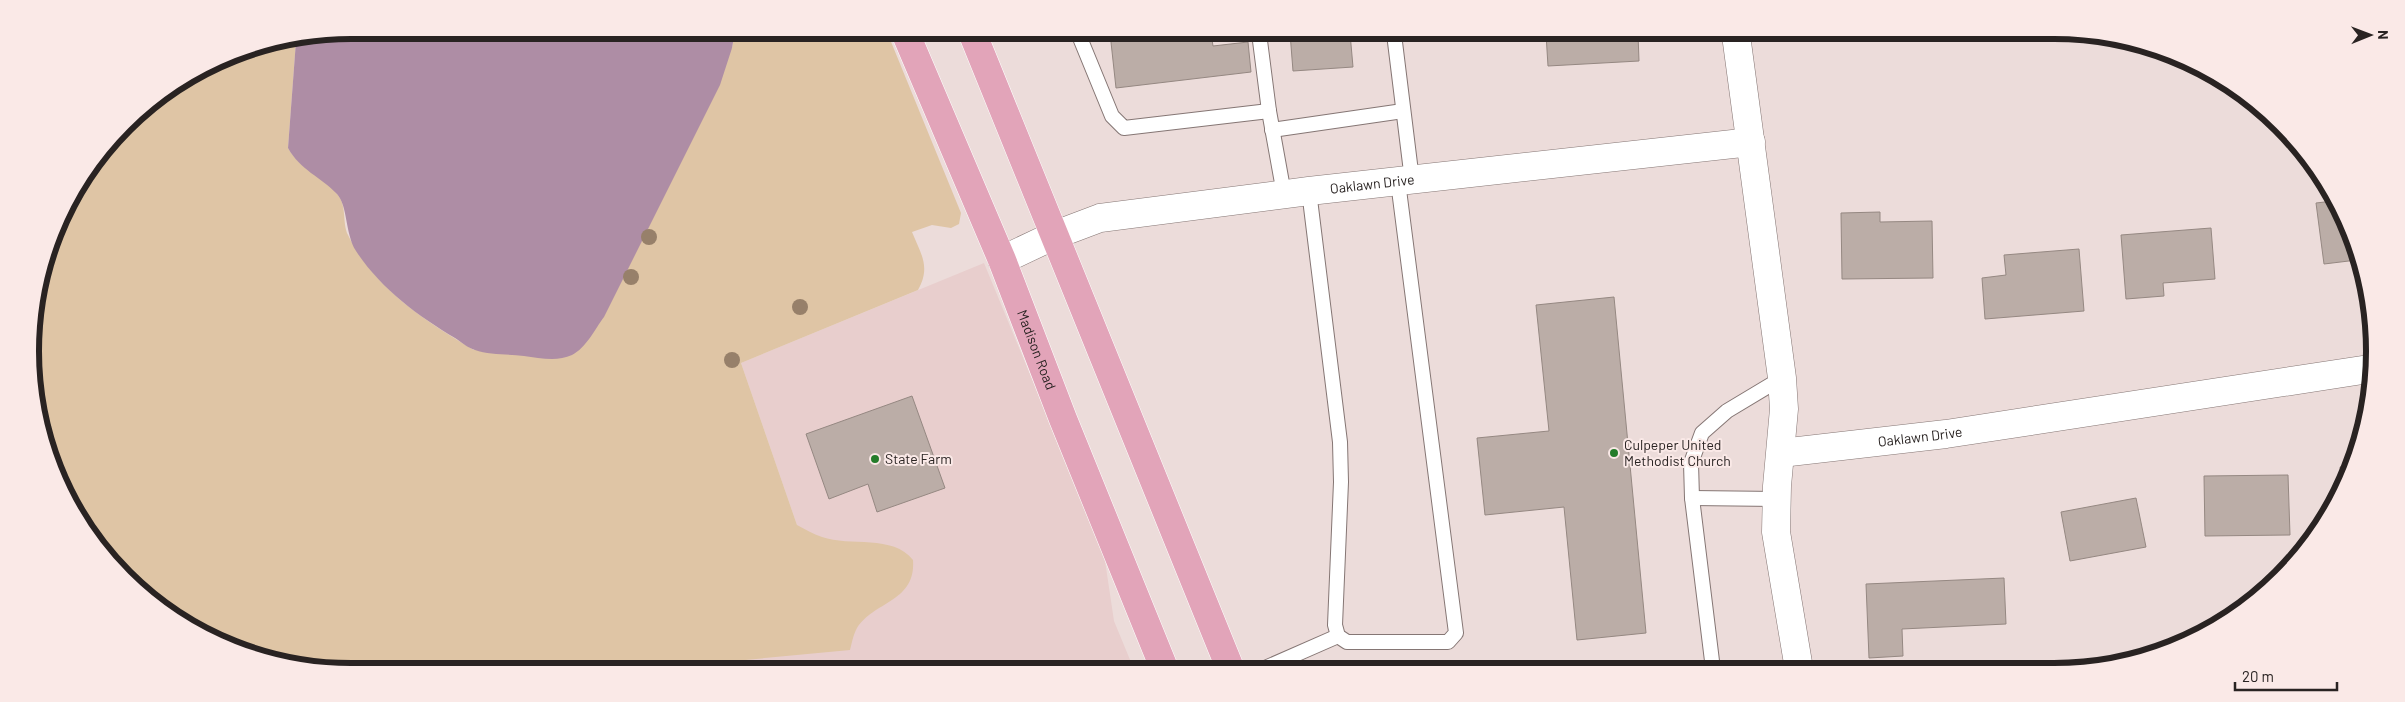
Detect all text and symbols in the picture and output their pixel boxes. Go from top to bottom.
north arrow [2345,10,2395,60]
text: N [2375,30,2392,40]
street label: Oaklawn Drive [1329,170,1415,197]
street label: Madison Road [1014,307,1060,392]
street label: Oaklawn Drive [1877,423,1963,450]
place label: Culpeper United Methodist Church [1624,436,1731,469]
marker: Culpeper United Methodist Church [1608,447,1620,459]
place label: State Farm [885,450,952,467]
marker: State Farm [869,453,881,465]
scale bar [2235,660,2338,692]
text: 20 m [2242,667,2274,685]

